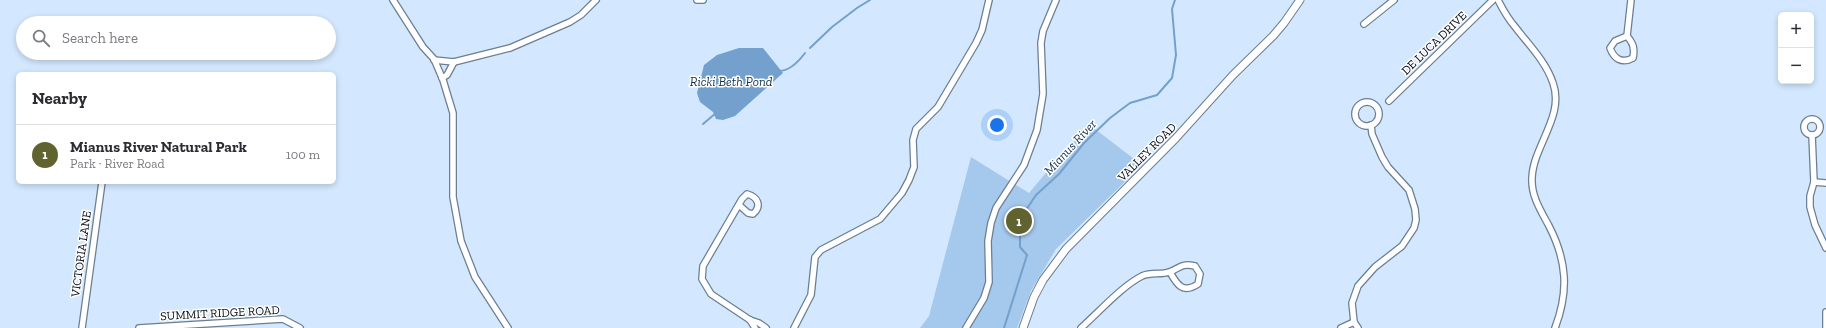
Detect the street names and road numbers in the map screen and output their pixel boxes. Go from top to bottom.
street label: DE LUCA DRIVE [1398,8,1470,78]
street label: VALLEY ROAD [1114,120,1179,185]
street label: VICTORIA LANE [68,210,94,299]
street label: SUMMIT RIDGE ROAD [160,303,280,323]

